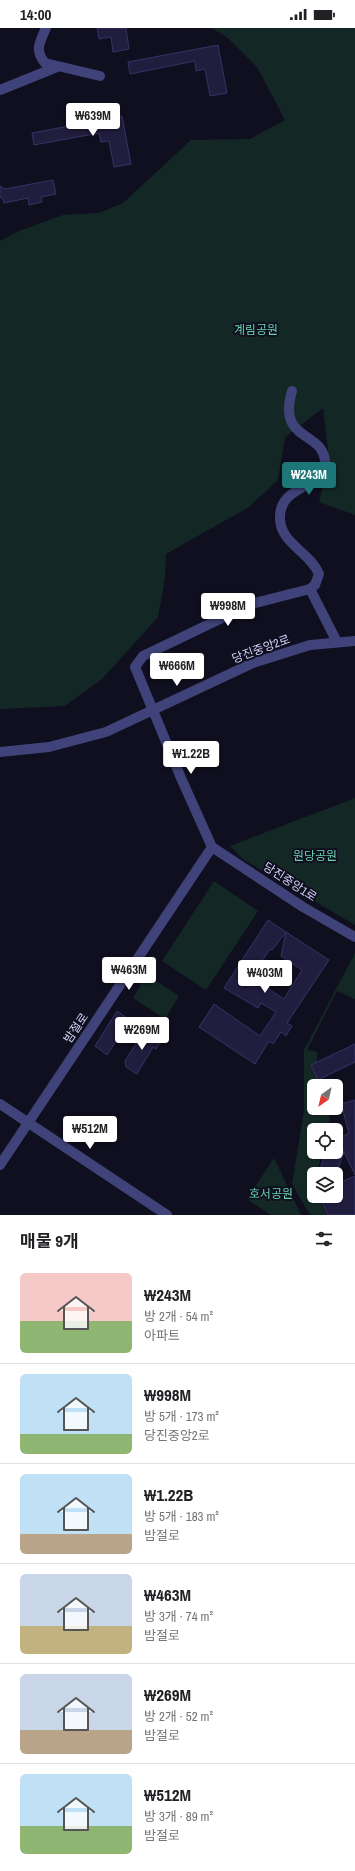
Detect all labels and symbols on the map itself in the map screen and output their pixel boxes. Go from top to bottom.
pin: ₩639M [65,103,121,137]
park label: 계림공원 [234,322,278,338]
pin: ₩243M [281,462,337,496]
pin: ₩998M [200,593,256,627]
street label: 당진중앙2로 [230,631,292,667]
pin: ₩666M [149,653,205,687]
pin: ₩1.22B [158,741,224,775]
park label: 원당공원 [293,848,337,864]
street label: 당진중앙1로 [260,859,320,905]
pin: ₩463M [101,957,157,991]
pin: ₩403M [237,960,293,994]
street label: 밤절로 [60,1010,92,1046]
pin: ₩269M [114,1017,170,1051]
north arrow [307,1079,343,1115]
pin: ₩512M [62,1116,118,1150]
park label: 호서공원 [249,1186,293,1202]

